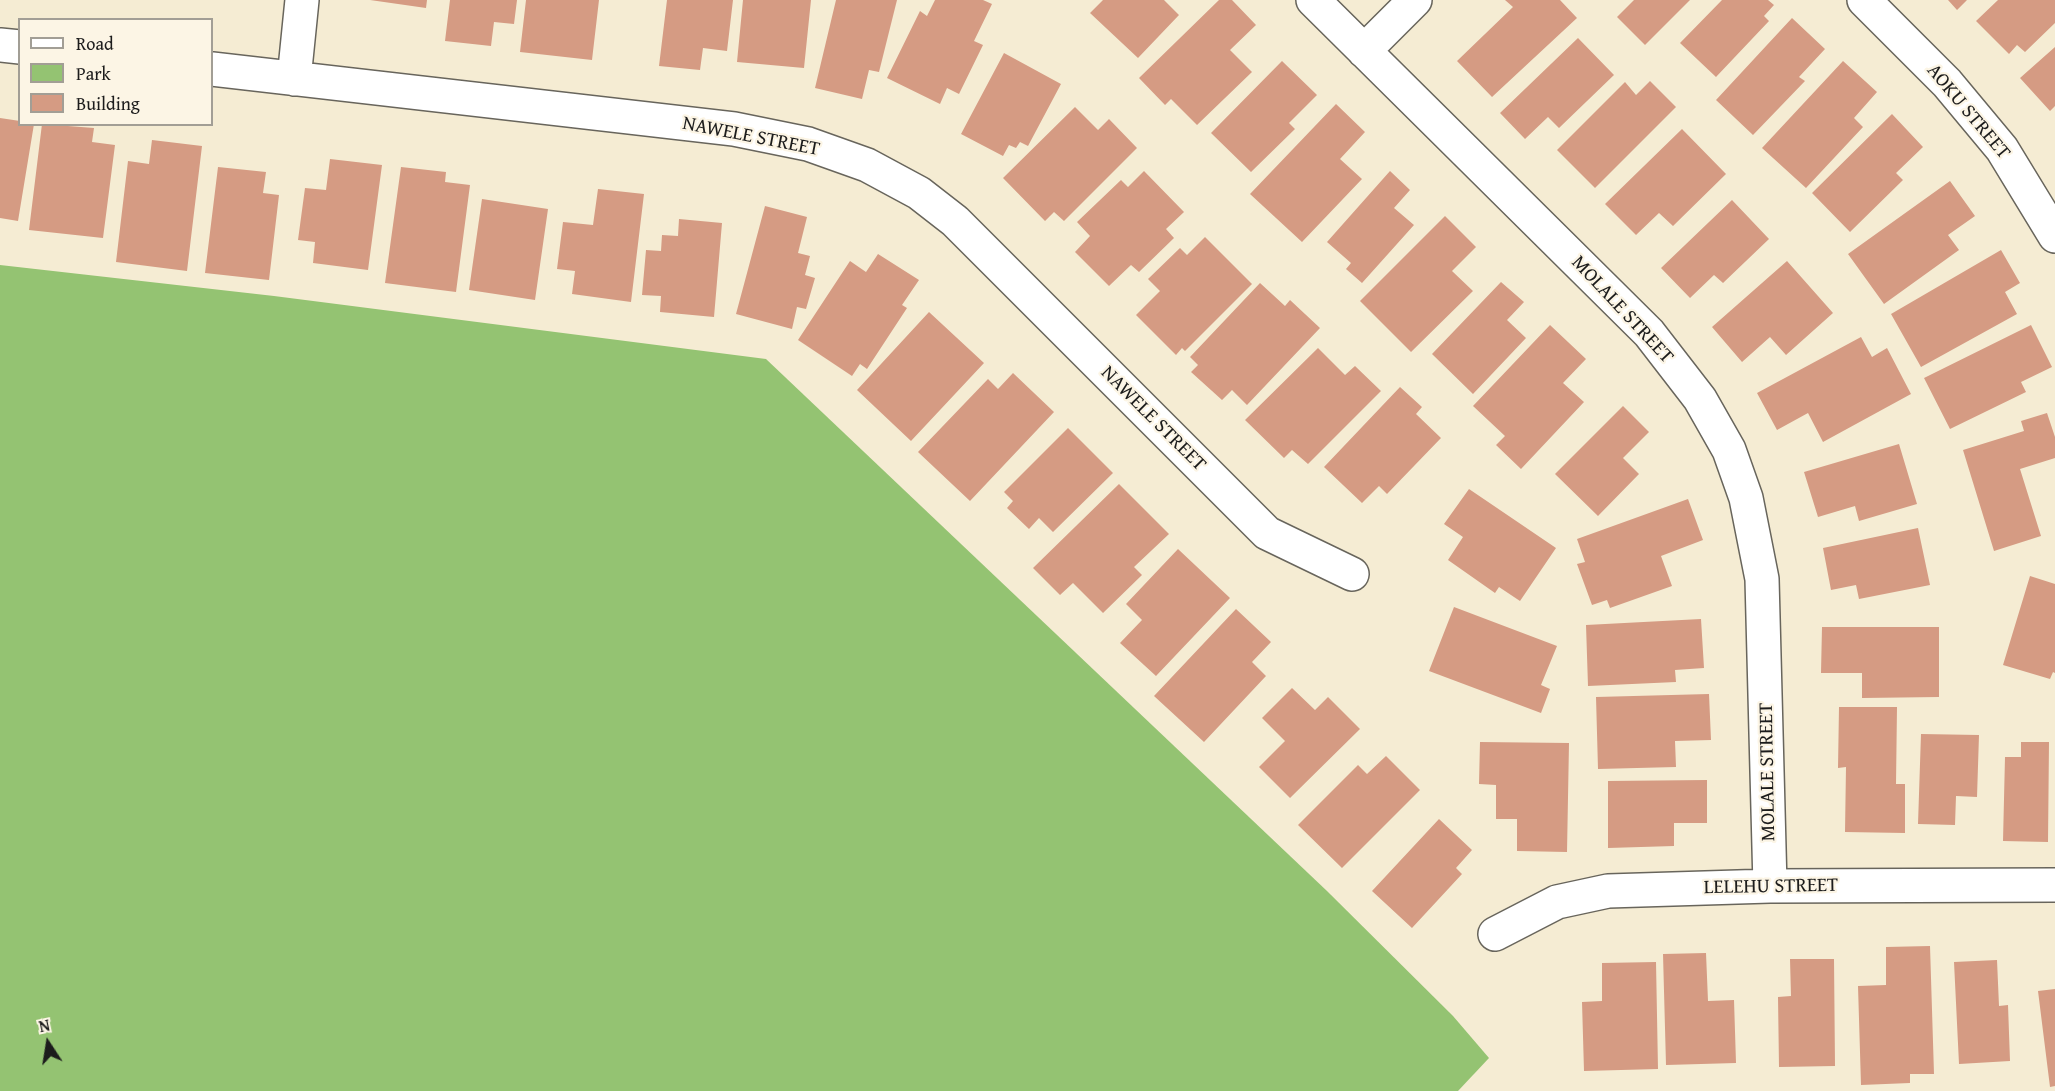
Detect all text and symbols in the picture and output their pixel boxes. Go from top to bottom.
legend [18,18,213,126]
text: Road [76,30,114,57]
street label: AOKU STREET [1921,59,2015,165]
text: Park [76,60,111,87]
text: Building [76,90,140,117]
street label: NAWELE STREET [680,112,822,162]
street label: MOLALE STREET [1566,251,1678,369]
street label: NAWELE STREET [1095,361,1211,477]
street label: MOLALE STREET [1755,702,1781,842]
street label: LELEHU STREET [1704,874,1838,900]
north arrow [18,1013,78,1073]
text: N [37,1013,52,1038]

